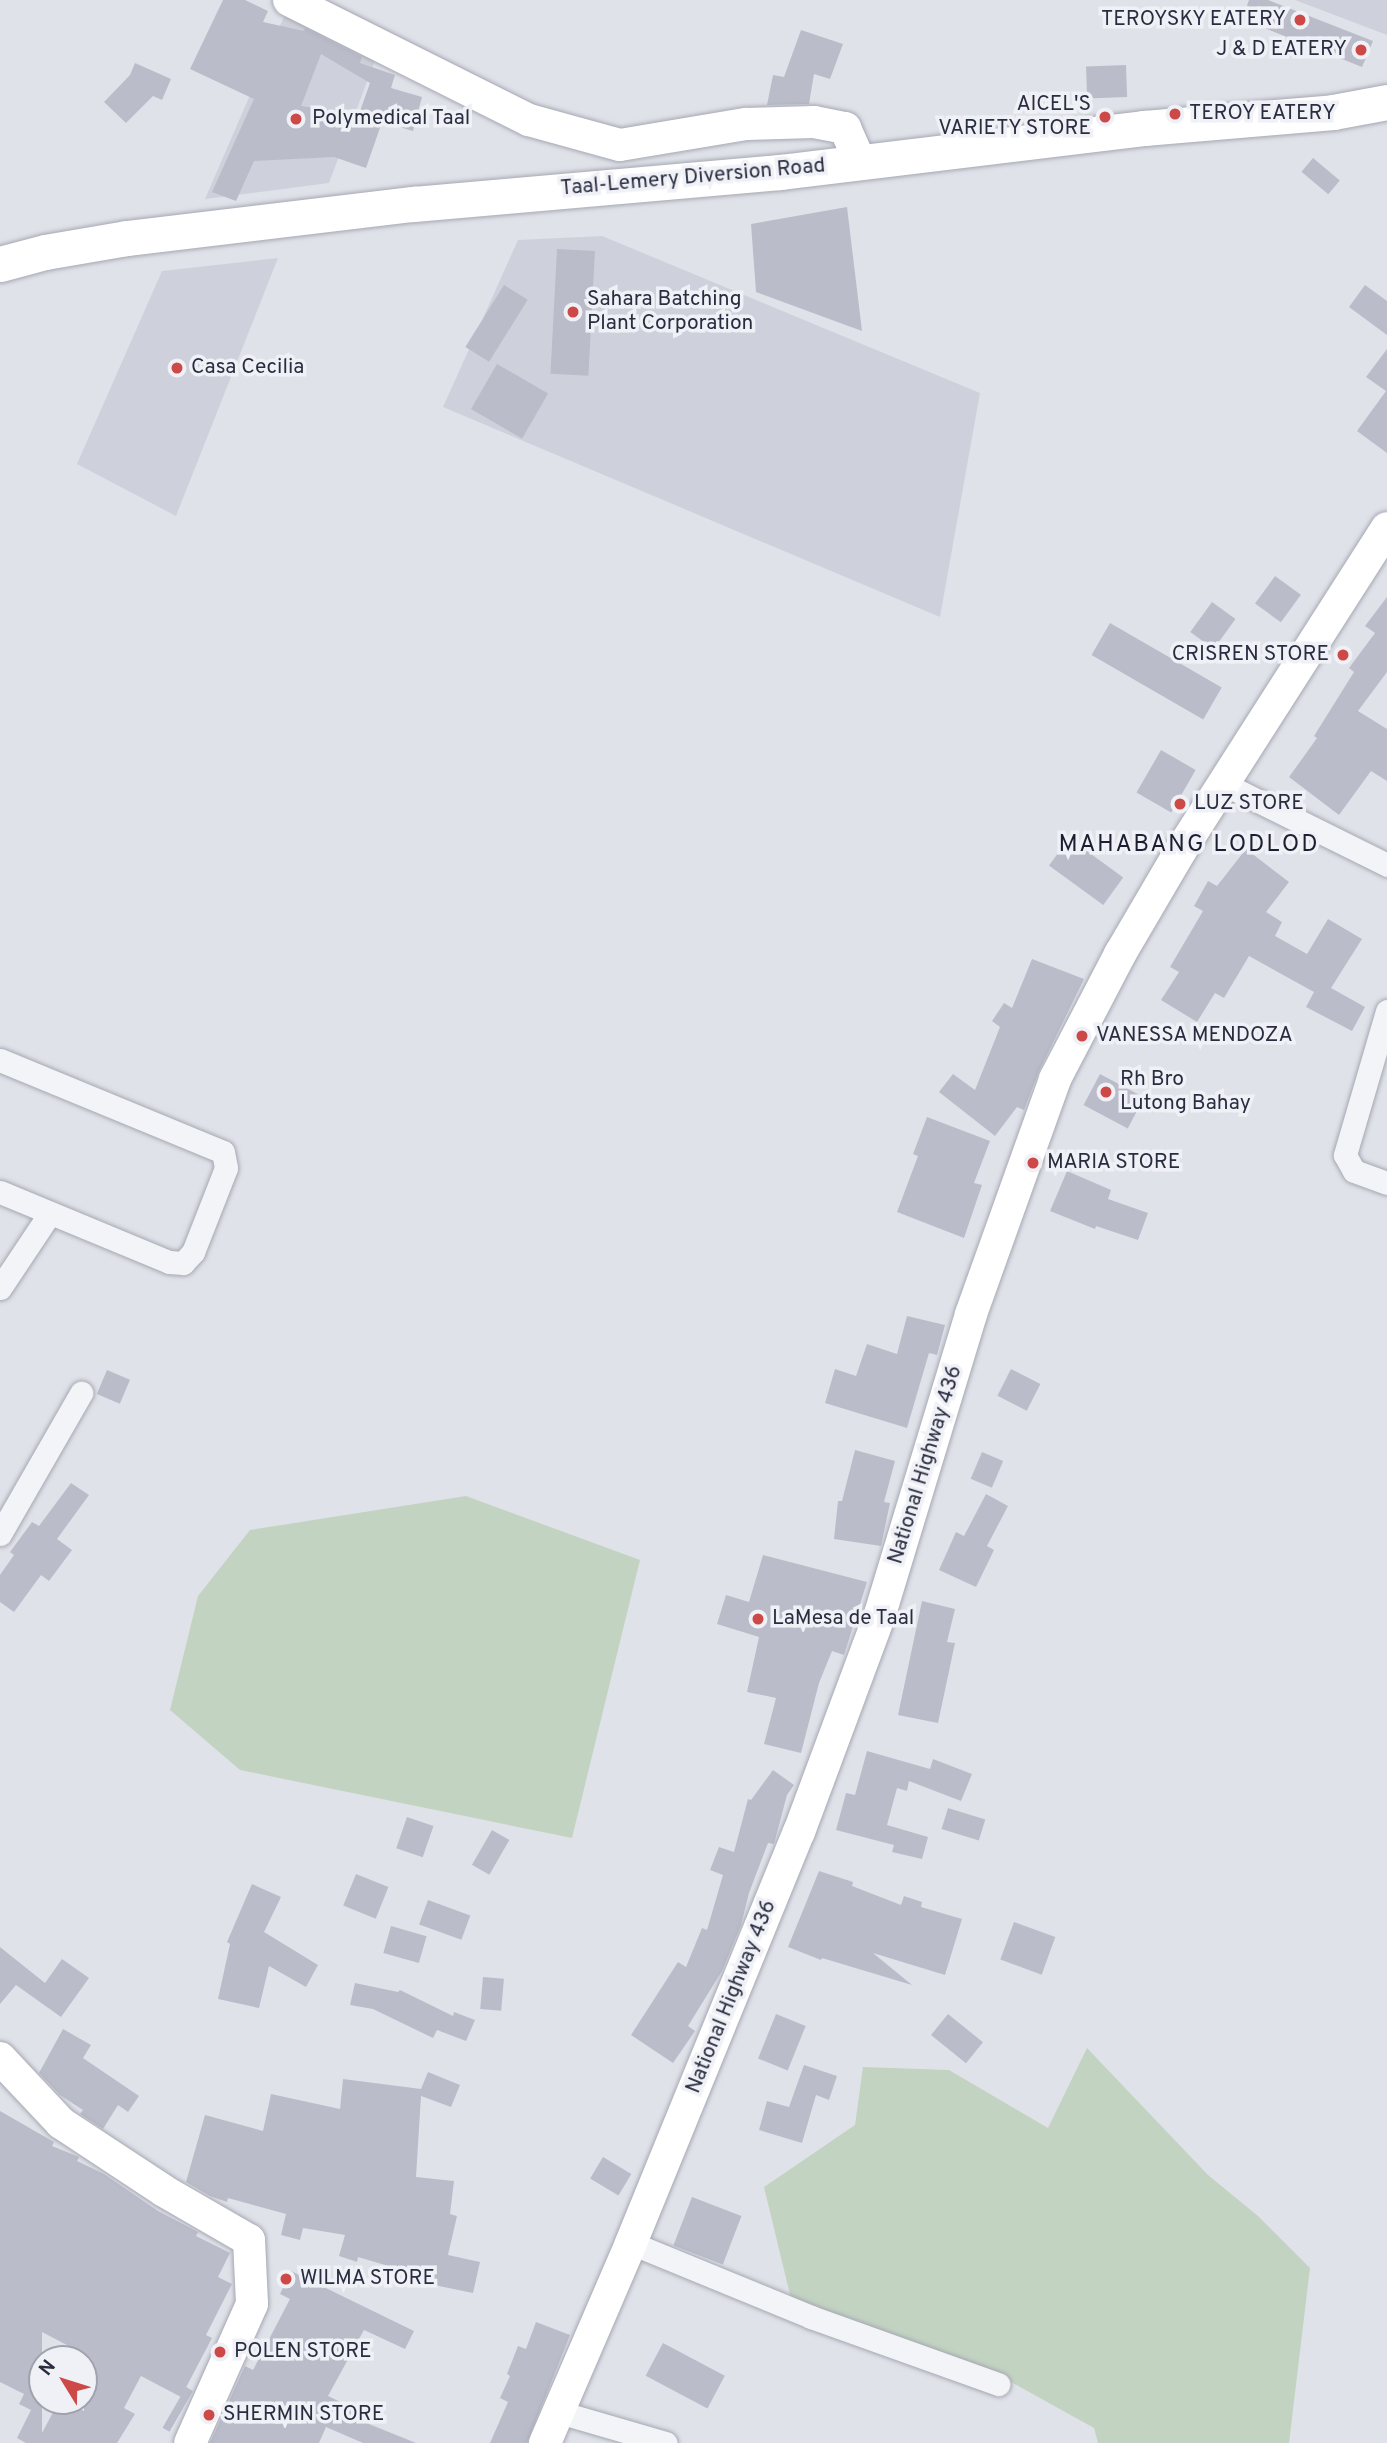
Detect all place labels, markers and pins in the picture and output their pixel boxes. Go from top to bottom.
place label: TEROYSKY EATERY [1100,7,1286,33]
marker: TEROYSKY EATERY [1292,12,1308,28]
place label: J & D EATERY [1216,37,1347,63]
marker: J & D EATERY [1353,42,1369,58]
place label: AICEL'S VARIETY STORE [937,92,1091,142]
place label: TEROY EATERY [1189,101,1337,127]
place label: Polymedical Taal [312,106,471,132]
marker: TEROY EATERY [1167,106,1183,122]
marker: Polymedical Taal [286,109,306,129]
marker: AICEL'S VARIETY STORE [1097,109,1113,125]
place label: Sahara Batching Plant Corporation [587,287,753,337]
marker: Sahara Batching Plant Corporation [565,304,581,320]
place label: Casa Cecilia [191,355,304,381]
marker: Casa Cecilia [169,360,185,376]
place label: CRISREN STORE [1172,642,1329,668]
marker: CRISREN STORE [1335,647,1351,663]
place label: LUZ STORE [1194,791,1304,817]
marker: LUZ STORE [1172,796,1188,812]
place label: VANESSA MENDOZA [1096,1023,1294,1049]
marker: VANESSA MENDOZA [1074,1028,1090,1044]
place label: Rh Bro Lutong Bahay [1120,1067,1251,1117]
marker: Rh Bro Lutong Bahay [1098,1084,1114,1100]
place label: MARIA STORE [1047,1150,1181,1176]
marker: MARIA STORE [1025,1155,1041,1171]
place label: LaMesa de Taal [772,1606,915,1632]
marker: LaMesa de Taal [750,1611,766,1627]
place label: WILMA STORE [300,2266,436,2292]
marker: WILMA STORE [278,2271,294,2287]
place label: POLEN STORE [234,2339,372,2365]
marker: POLEN STORE [212,2344,228,2360]
place label: SHERMIN STORE [223,2402,384,2428]
marker: SHERMIN STORE [201,2407,217,2423]

